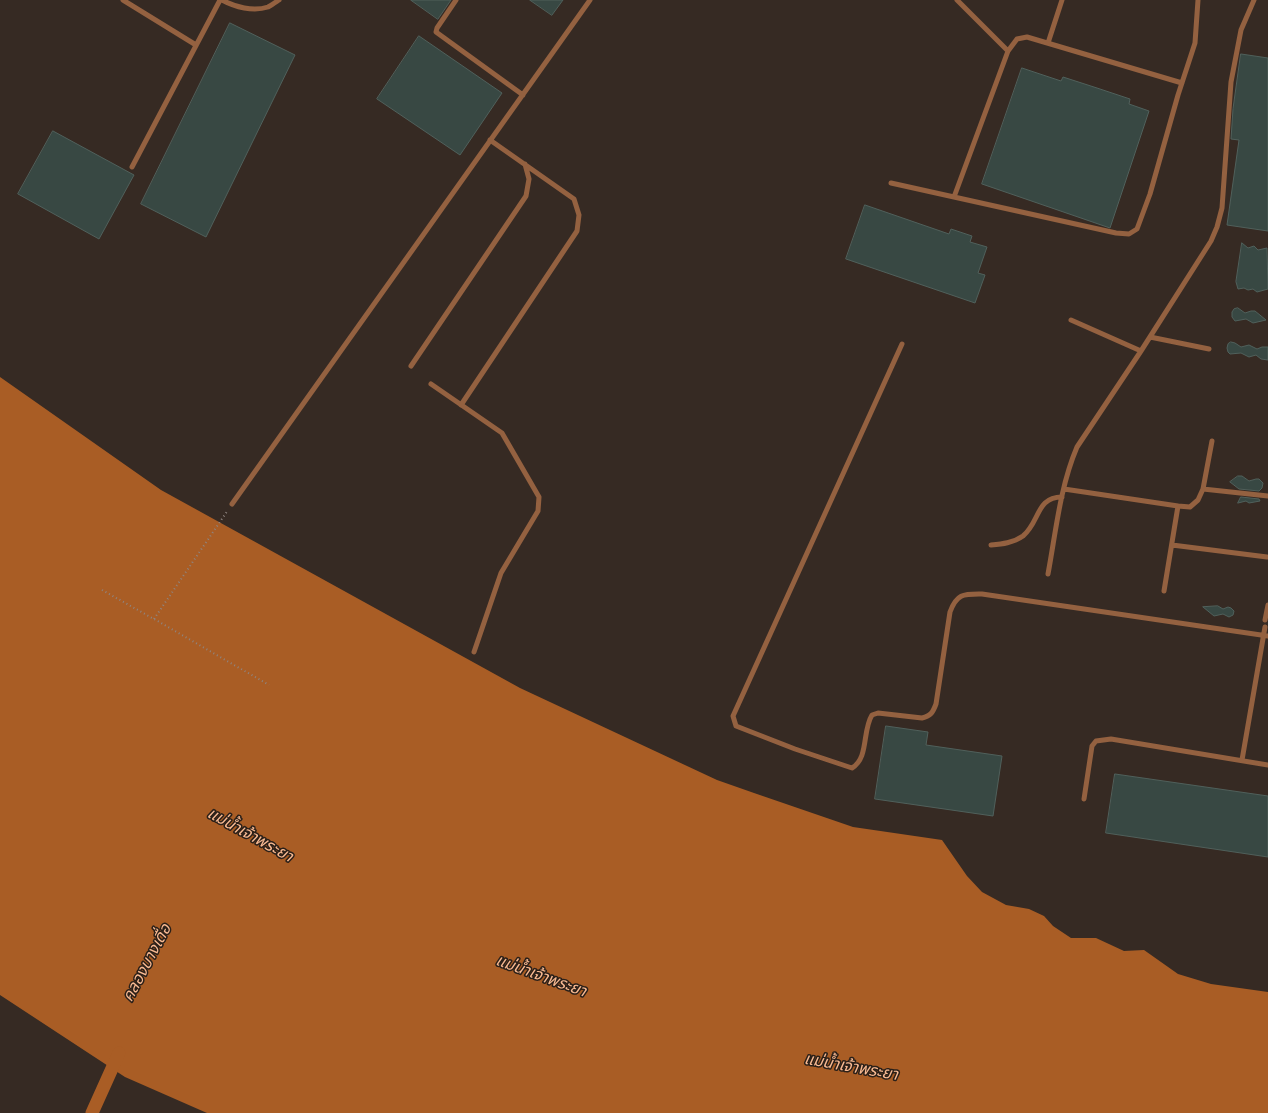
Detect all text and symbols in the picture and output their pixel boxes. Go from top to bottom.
water label: แม่น้ำเจ้าพระยา [204,804,296,866]
water label: คลองบางเดื่อ [119,921,175,1005]
water label: แม่น้ำเจ้าพระยา [493,951,589,1001]
water label: แม่น้ำเจ้าพระยา [803,1049,899,1085]

